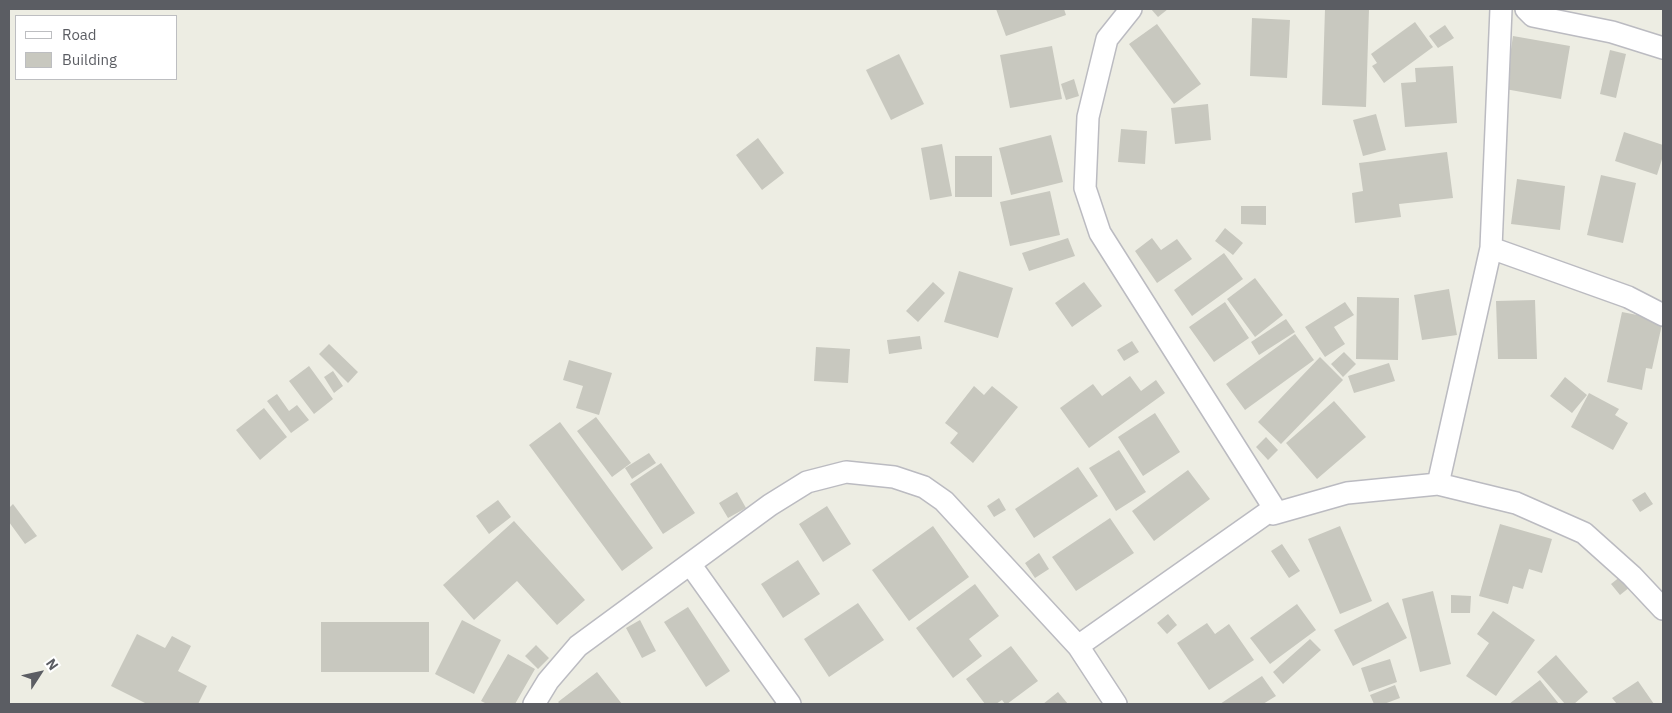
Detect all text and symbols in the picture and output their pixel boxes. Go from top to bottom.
legend [15,15,178,80]
text: Road [62,25,97,44]
text: Building [62,50,117,69]
north arrow [15,648,65,698]
text: N [42,655,63,674]

